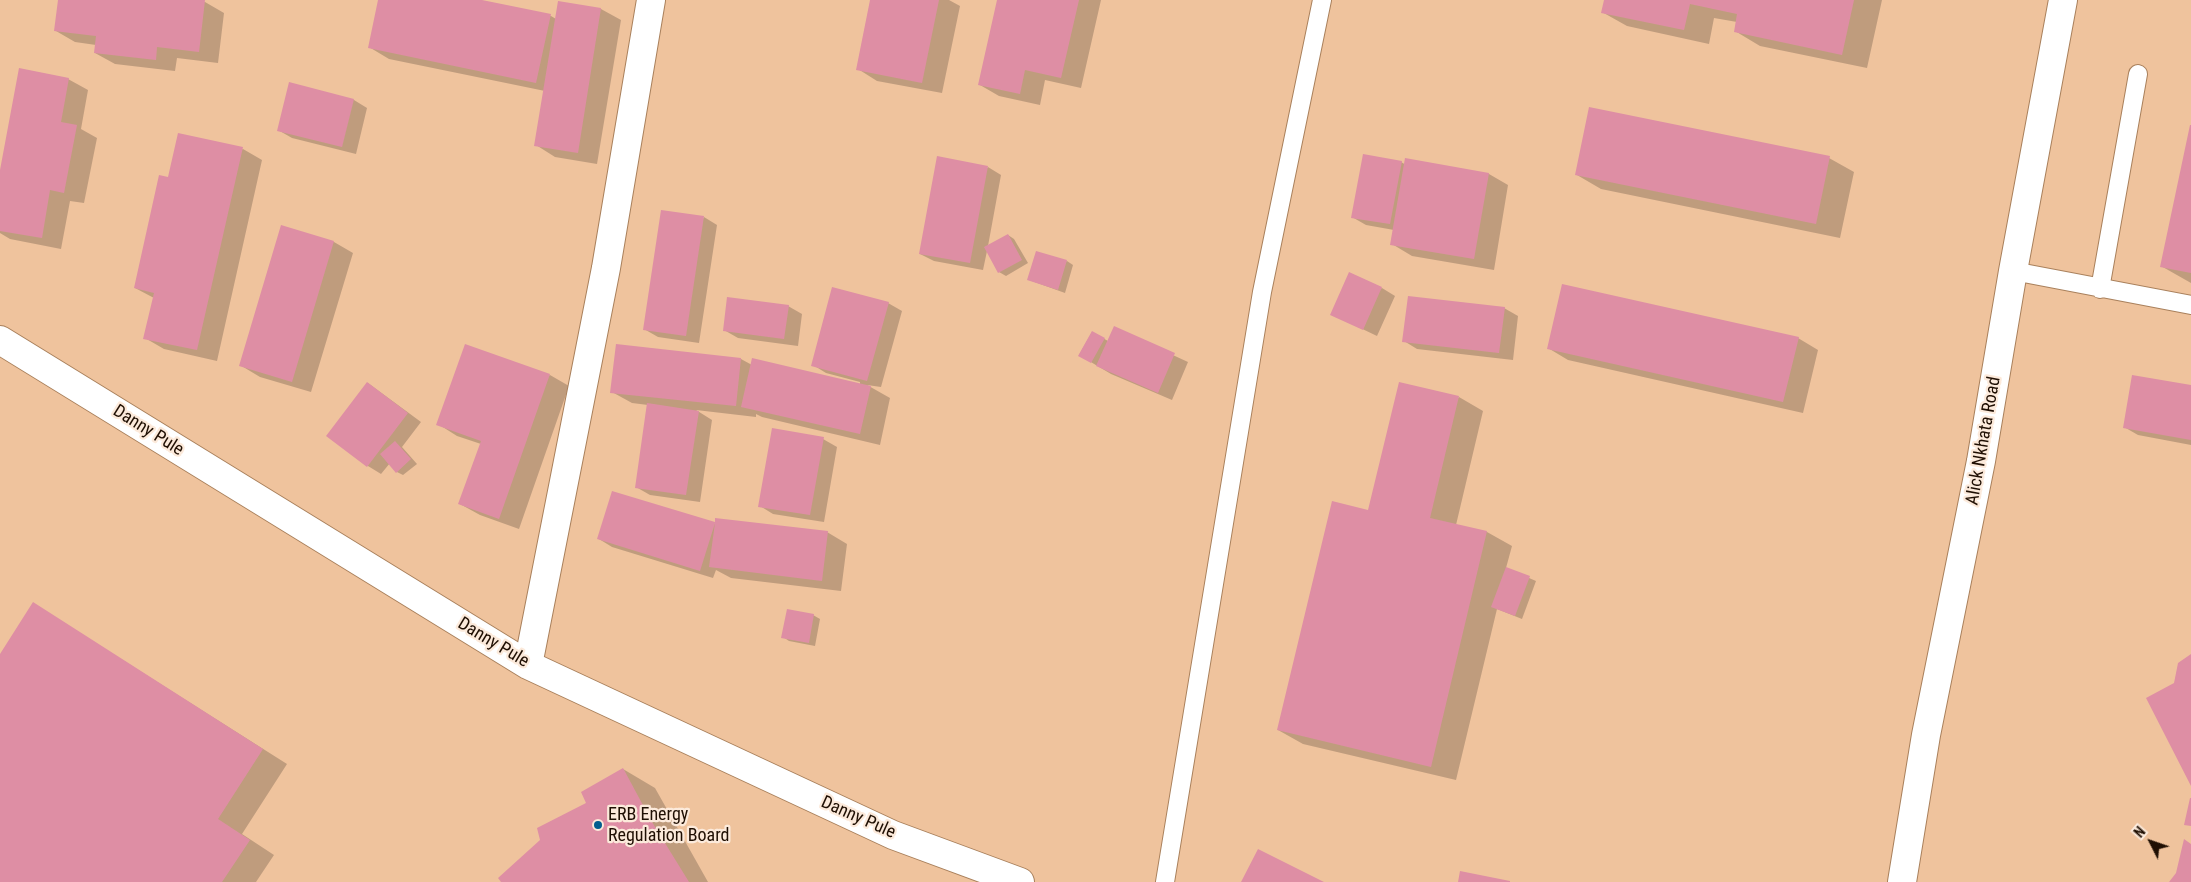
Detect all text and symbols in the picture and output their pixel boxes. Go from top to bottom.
street label: Alick Nkhata Road [1962,375,2006,507]
street label: Danny Pule [109,401,187,461]
street label: Danny Pule [453,613,533,673]
street label: Danny Pule [817,792,899,844]
place label: ERB Energy Regulation Board [608,804,729,846]
north arrow [2126,817,2176,867]
marker: ERB Energy Regulation Board [592,819,604,831]
text: N [2131,824,2149,841]

